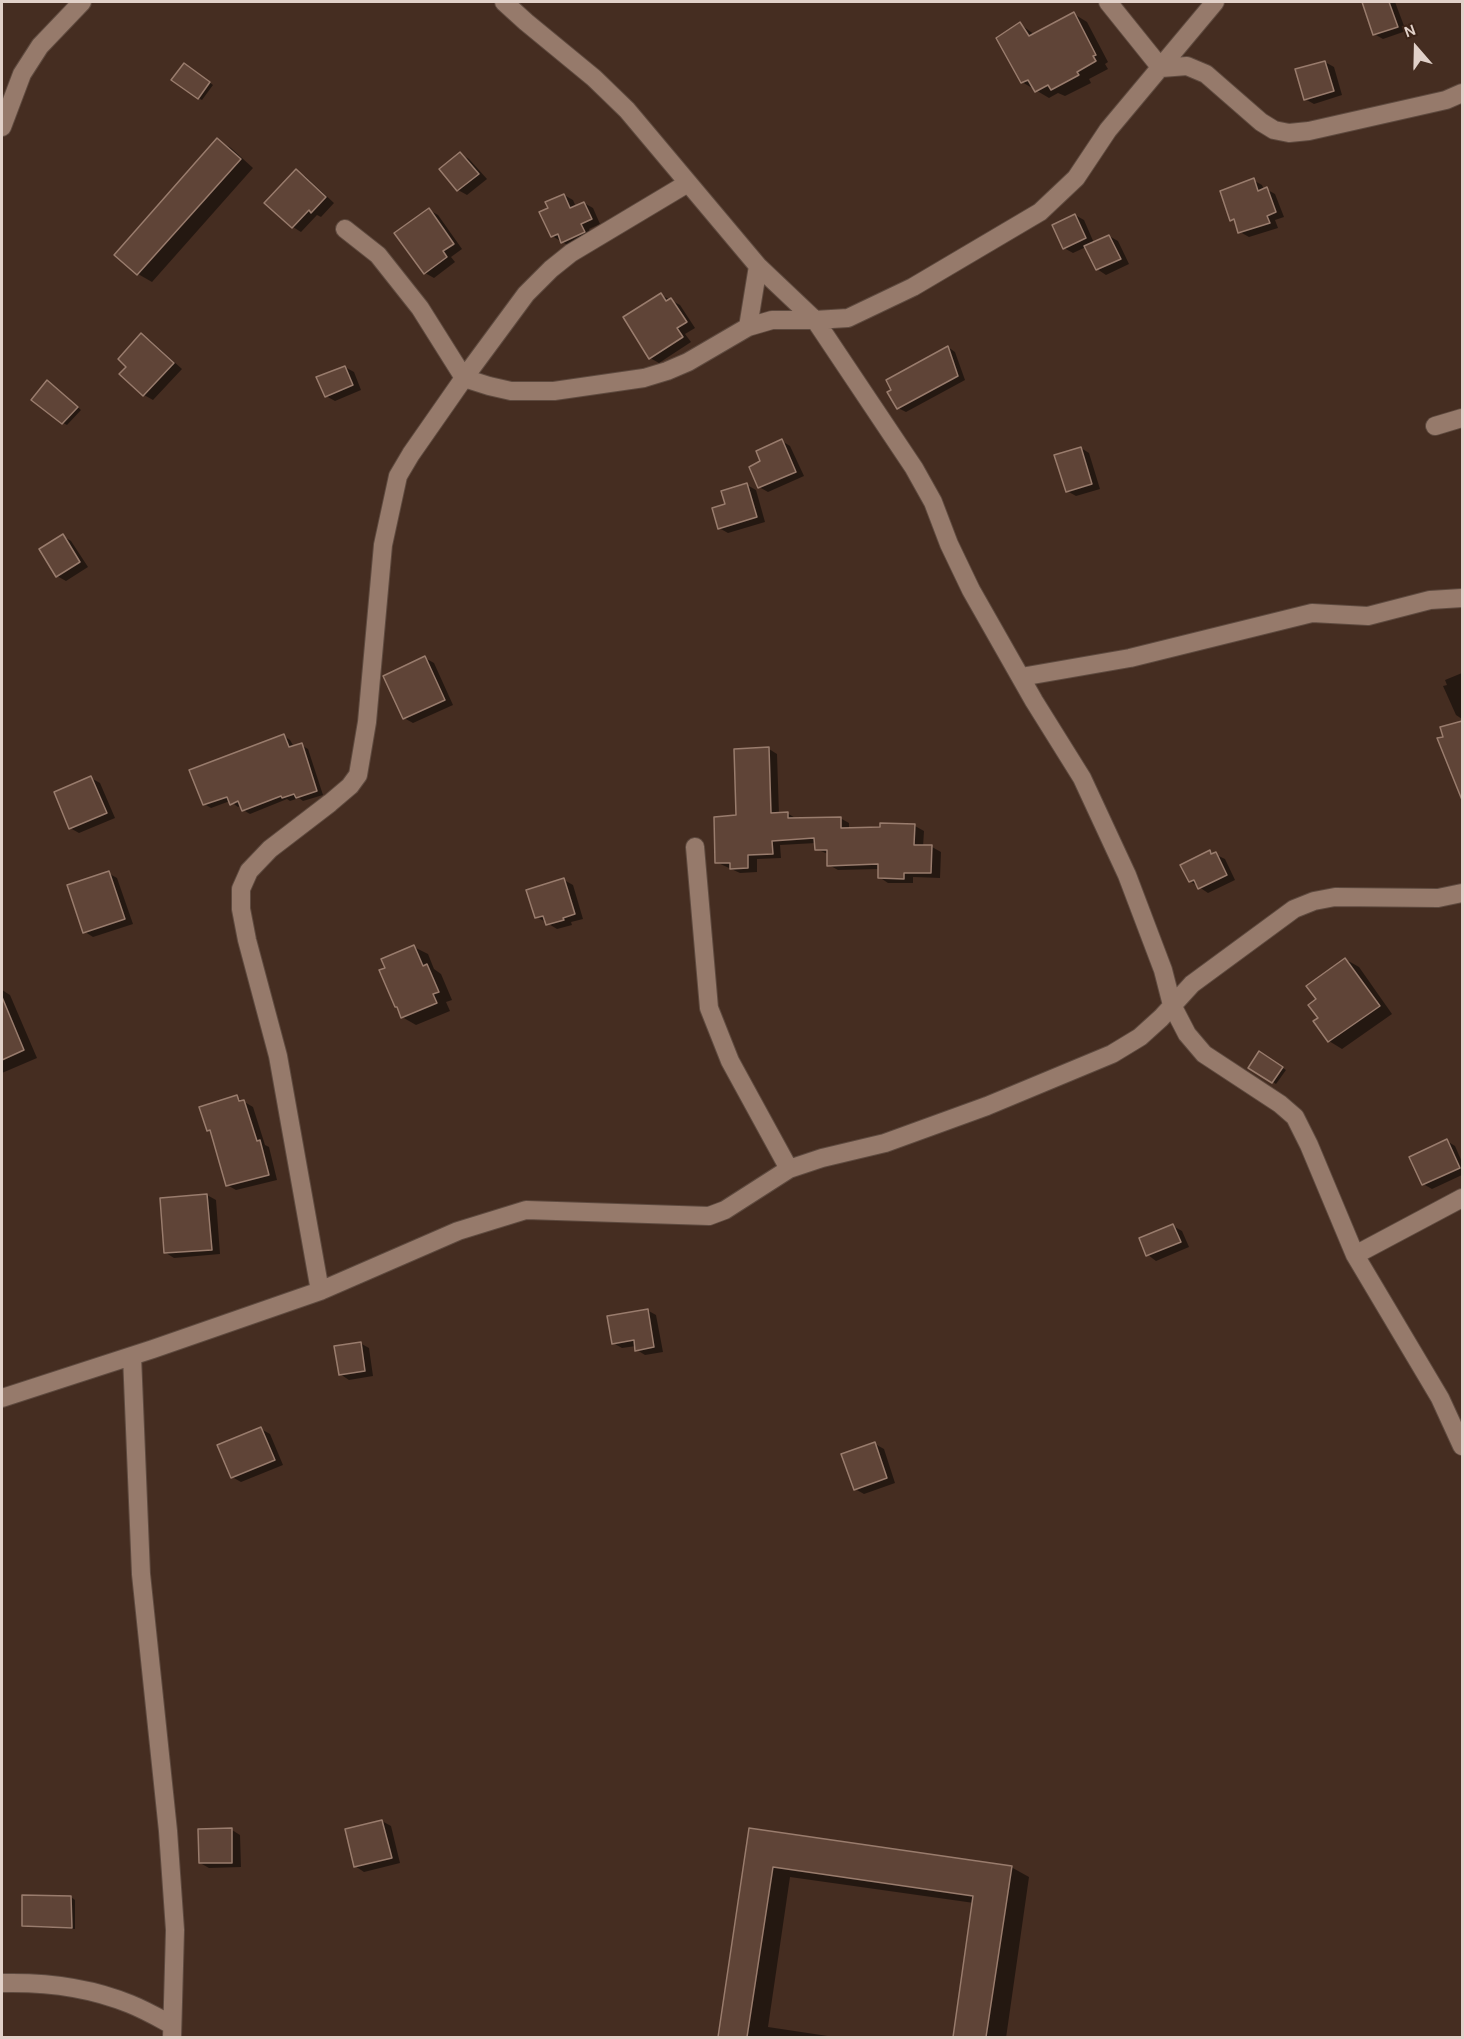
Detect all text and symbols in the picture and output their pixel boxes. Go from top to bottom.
north arrow [1386,18,1446,78]
text: N [1401,20,1418,42]

